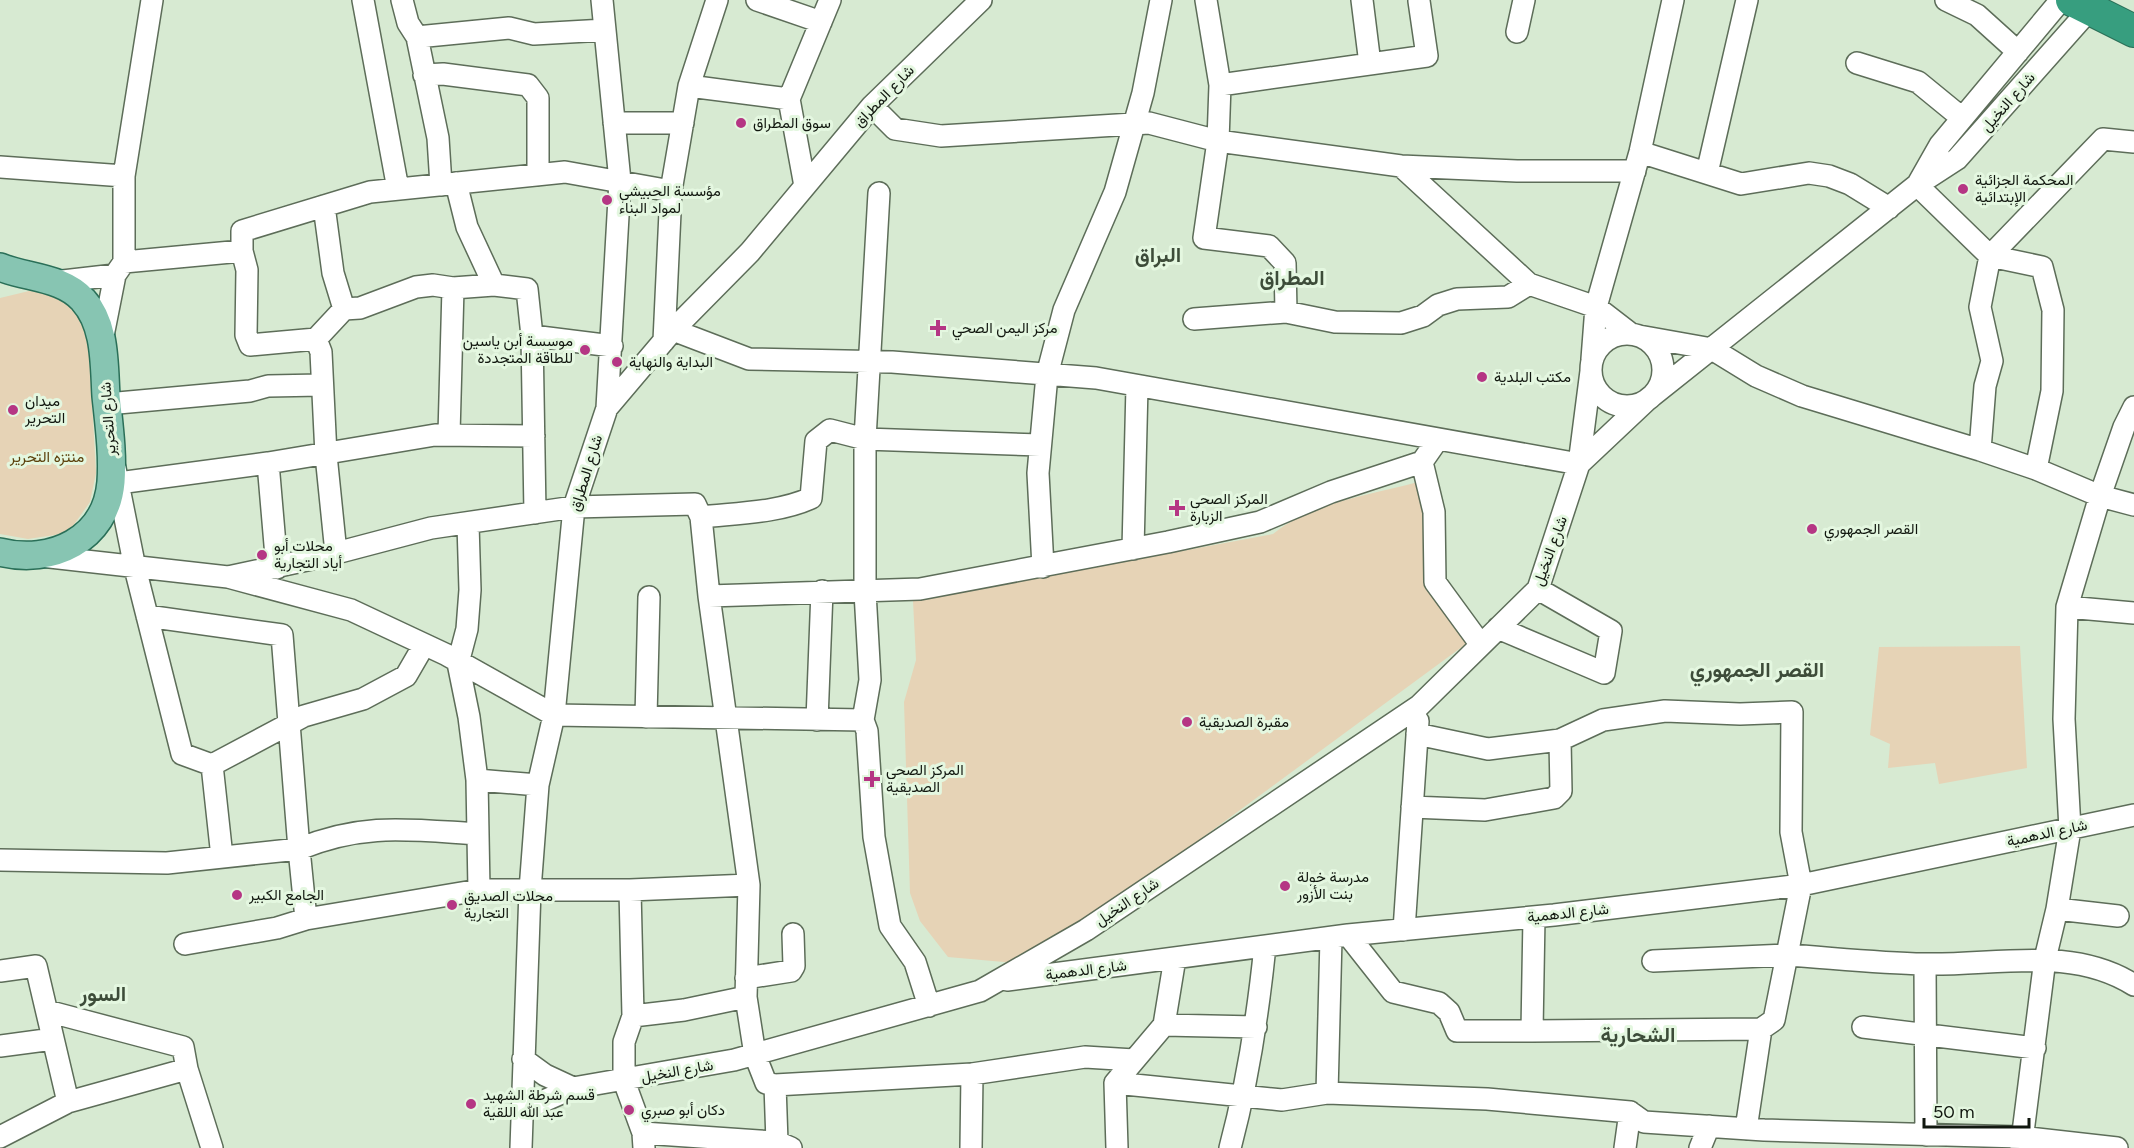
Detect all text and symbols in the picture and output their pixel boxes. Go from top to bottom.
street label: شارع المطراق [850,61,919,132]
street label: شارع النخيل [1977,68,2040,137]
place label: سوق المطراق [753,114,831,132]
marker: سوق المطراق [734,116,748,130]
place label: المحكمة الجزائية الإبتدائية [1975,171,2073,207]
place label: مؤسسة الحبيشي لمواد البناء [619,182,721,217]
marker: المحكمة الجزائية الإبتدائية [1956,182,1970,196]
marker: مؤسسة الحبيشي لمواد البناء [600,193,614,207]
district label: البراق [1135,242,1181,268]
district label: المطراق [1259,265,1325,291]
marker: مركز اليمن الصحي [929,319,947,337]
place label: مركز اليمن الصحي [952,319,1058,341]
place label: موسسة أبن ياسين للطاقة المتجددة [463,332,573,367]
marker: موسسة أبن ياسين للطاقة المتجددة [578,343,592,357]
place label: البداية والنهاية [629,353,713,371]
marker: البداية والنهاية [610,355,624,369]
place label: مكتب البلدية [1494,368,1571,386]
marker: مكتب البلدية [1475,370,1489,384]
street label: شارع التحرير [96,381,122,458]
place label: ميدان التحرير [24,392,65,427]
marker: ميدان التحرير [6,403,20,417]
street label: شارع المطراق [566,432,608,514]
park label: منتزه التحرير [9,448,84,466]
place label: المركز الصحي الزبارة [1190,490,1268,525]
marker: المركز الصحي الزبارة [1168,499,1186,517]
street label: شارع النخيل [1529,513,1573,589]
place label: القصر الجمهوري [1824,520,1918,542]
marker: القصر الجمهوري [1805,522,1819,536]
place label: محلات أبو أياد التجارية [274,537,342,572]
marker: محلات أبو أياد التجارية [255,548,269,562]
district label: القصر الجمهوري [1690,657,1824,687]
place label: مقبرة الصديقية [1199,713,1289,731]
marker: مقبرة الصديقية [1180,715,1194,729]
place label: المركز الصحي الصديقية [886,761,964,796]
marker: المركز الصحي الصديقية [863,770,881,788]
street label: شارع الدهمية [2005,816,2089,852]
place label: مدرسة خولة بنت الأزور [1296,868,1369,903]
street label: شارع النخيل [1092,874,1164,932]
marker: مدرسة خولة بنت الأزور [1278,879,1292,893]
place label: الجامع الكبير [248,886,324,906]
place label: محلات الصديق التجارية [464,887,553,922]
marker: الجامع الكبير [230,888,244,902]
marker: محلات الصديق التجارية [445,898,459,912]
street label: شارع الدهمية [1526,900,1610,928]
street label: شارع الدهمية [1044,956,1128,986]
district label: السور [79,981,126,1007]
district label: الشحارية [1600,1022,1676,1048]
street label: شارع النخيل [640,1056,715,1088]
place label: قسم شرطة الشهيد عبد الله اللقية [483,1086,595,1121]
scale bar [1924,1091,2029,1129]
marker: قسم شرطة الشهيد عبد الله اللقية [464,1097,478,1111]
place label: دكان أبو صبري [641,1101,725,1123]
text: 50 m [1933,1101,1975,1123]
marker: دكان أبو صبري [622,1103,636,1117]

